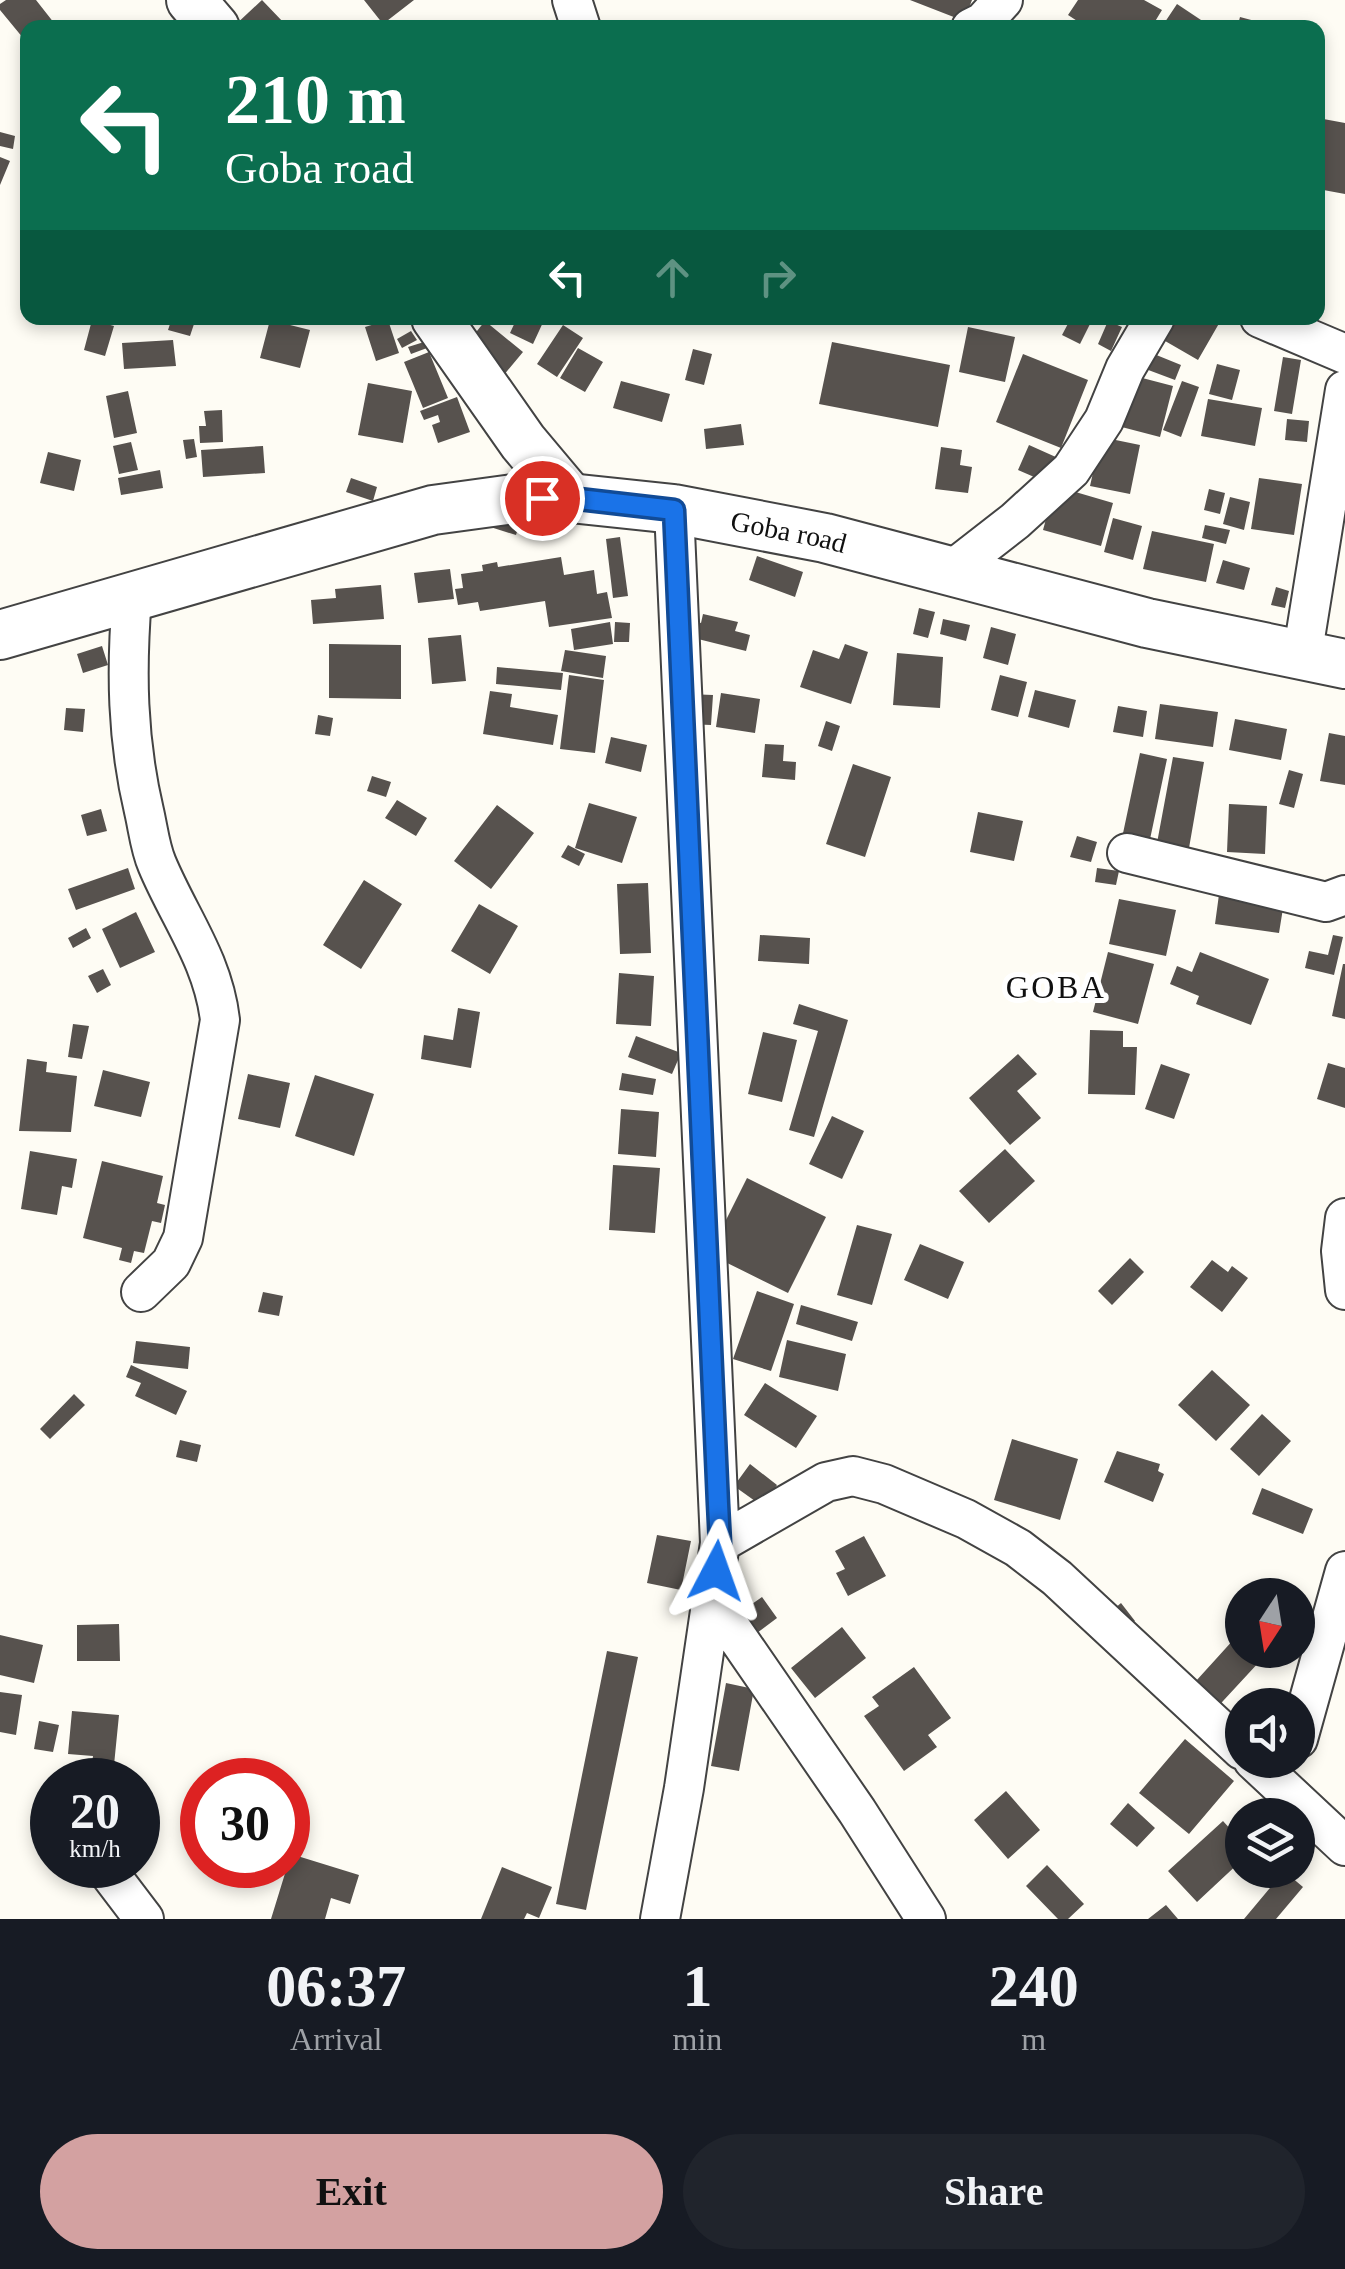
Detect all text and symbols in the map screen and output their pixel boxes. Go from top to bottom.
icon: left [60,60,190,190]
text: 210 m [225,61,406,138]
text: Goba road [225,143,414,193]
icon: left [540,250,595,305]
icon: ahead [645,250,700,305]
icon: right [750,250,805,305]
pin [500,456,585,541]
icon: arrive [515,471,570,526]
street label: Goba road [728,505,850,559]
district label: GOBA [1006,969,1106,1005]
position arrow [664,1519,768,1623]
north arrow [1225,1578,1315,1668]
map controls [1225,1578,1315,1888]
button: sound [1225,1688,1315,1778]
speed limit sign: 30 [180,1758,310,1888]
text: 20 [70,1783,120,1839]
button: layers [1225,1798,1315,1888]
text: km/h [69,1835,121,1862]
text: 06:37 [266,1953,406,2019]
text: 1 [682,1953,712,2019]
text: 240 [989,1953,1079,2019]
text: Arrival [290,2021,382,2057]
text: min [673,2021,722,2057]
text: m [1021,2021,1046,2057]
button: Exit [40,2134,663,2249]
button: Share [683,2134,1305,2249]

